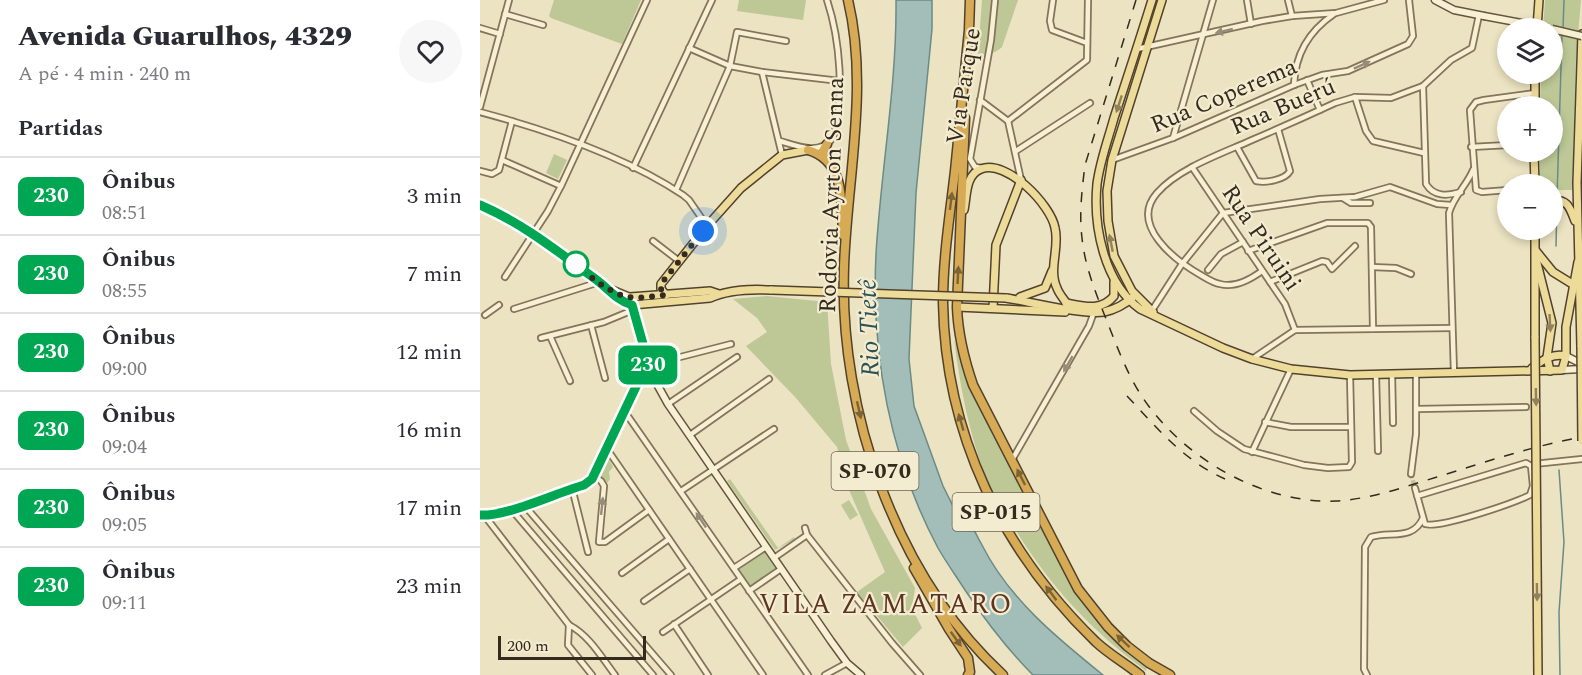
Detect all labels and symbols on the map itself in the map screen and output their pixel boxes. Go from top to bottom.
street label: Via Parque [937,25,991,147]
one-way arrow [1215,26,1233,36]
street label: Rua Coperema [1145,49,1303,143]
one-way arrow [1354,60,1372,70]
street label: Rua Buerú [1225,69,1341,145]
street label: Rodovia Ayrton Senna [810,76,854,314]
one-way arrow [1114,95,1123,113]
street label: Rua Piruini [1212,177,1310,299]
one-way arrow [946,192,956,211]
your location [688,216,718,246]
one-way arrow [1106,233,1115,252]
unlabelled marker [563,251,589,277]
one-way arrow [954,265,963,284]
water label: Rio Tietê [847,278,891,378]
one-way arrow [1546,313,1555,332]
line badge: 230 [614,346,682,385]
one-way arrow [1062,356,1073,372]
one-way arrow [1531,387,1540,406]
one-way arrow [854,400,864,419]
one-way arrow [956,413,965,431]
road number: SP-070 [832,452,918,490]
one-way arrow [1016,468,1026,485]
road number: SP-015 [952,493,1040,531]
one-way arrow [597,496,607,515]
one-way arrow [696,512,707,528]
one-way arrow [1533,582,1542,601]
district label: VILA ZAMATARO [759,584,1013,626]
one-way arrow [1045,585,1057,601]
one-way arrow [950,631,962,647]
scale bar [498,633,646,660]
one-way arrow [1116,635,1130,649]

